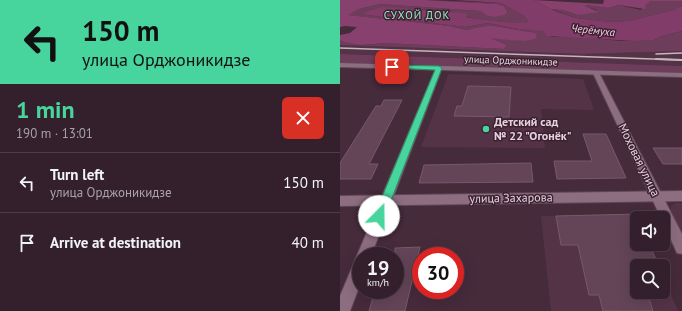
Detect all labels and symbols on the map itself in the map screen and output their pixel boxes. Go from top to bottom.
district label: СУХОЙ ДОК [384,8,450,22]
water label: Черёмуха [570,21,616,39]
pin [375,50,409,84]
street label: улица Орджоникидзе [464,52,558,69]
place label: Детский сад № 22 "Огонёк" [494,114,572,143]
street label: Моховая улица [615,121,664,199]
marker: Детский сад № 22 "Огонёк" [481,124,491,134]
street label: улица Захарова [469,189,553,206]
position arrow [358,195,400,237]
speed limit sign: 30 [412,247,464,299]

